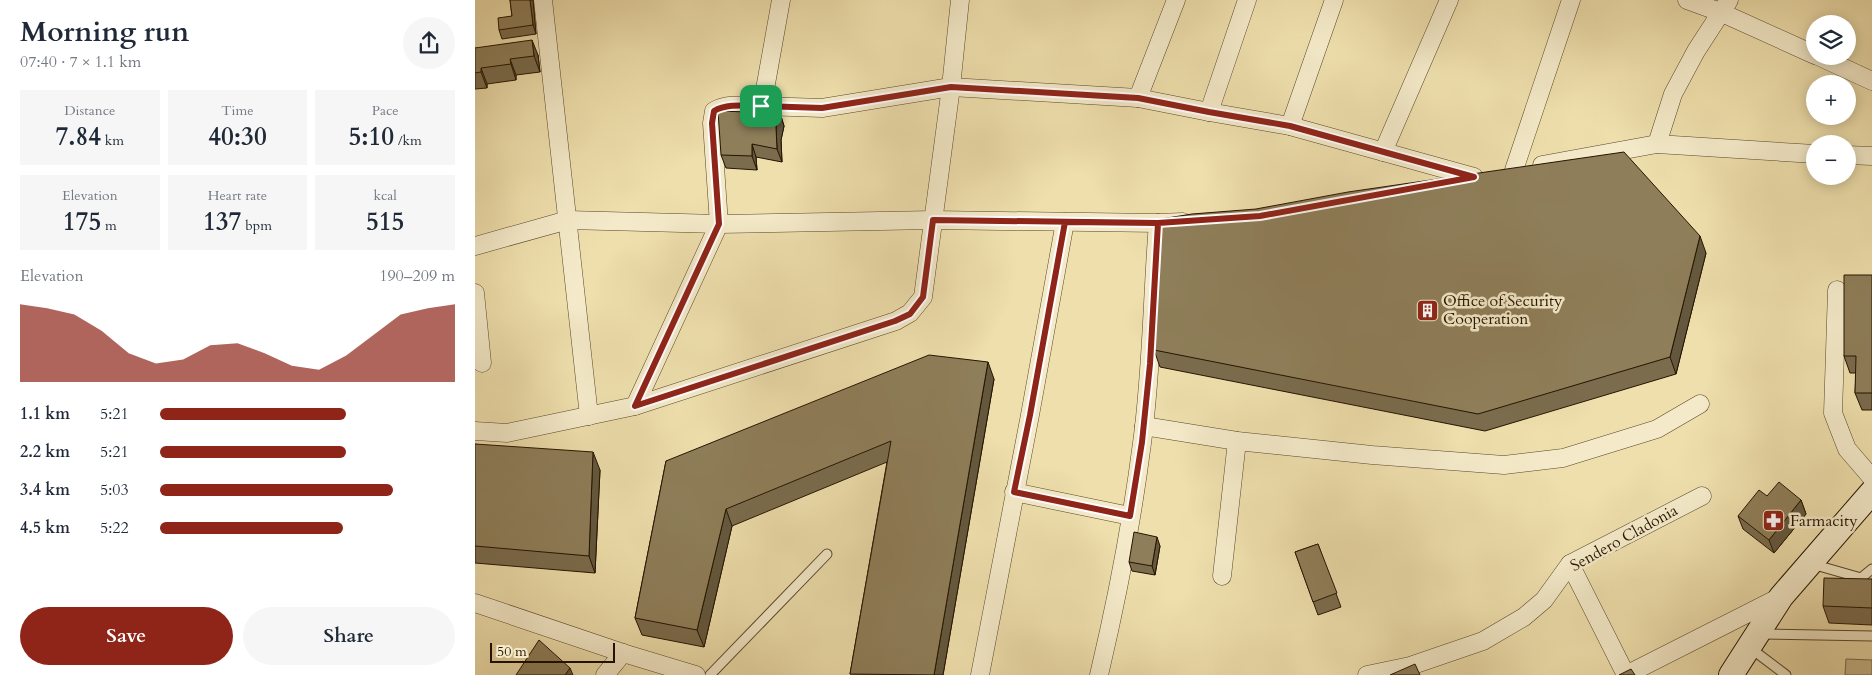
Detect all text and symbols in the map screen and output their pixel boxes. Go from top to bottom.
text: Morning run [20,13,189,51]
map controls [1806,15,1856,185]
button: layers [1806,15,1856,65]
button: share [403,17,455,69]
text: 07:40 · 7 × 1.1 km [20,51,141,73]
button: + [1806,75,1856,125]
pin [740,85,782,127]
icon: arrive [747,92,775,120]
text: Distance [64,101,115,120]
text: Time [221,101,254,120]
text: Pace [372,101,399,120]
text: 7.84 [55,120,101,154]
text: 40:30 [208,120,267,154]
text: 5:10 [349,120,394,154]
text: km [101,131,124,150]
text: /km [394,131,422,150]
button: − [1806,135,1856,185]
text: Elevation [62,186,118,205]
text: Heart rate [208,186,267,205]
text: kcal [373,186,397,205]
text: 175 [63,205,101,239]
text: 137 [203,205,241,239]
text: 515 [366,205,404,239]
text: m [101,216,117,235]
text: bpm [241,216,272,235]
text: Elevation [20,265,84,287]
text: 190–209 m [379,265,455,287]
place label: Office of Security Cooperation [1443,290,1563,330]
building icon: Office of Security Cooperation [1415,298,1439,322]
text: 1.1 km [20,403,70,425]
text: 5:21 [100,403,129,425]
text: 2.2 km [20,441,70,463]
text: 5:21 [100,441,129,463]
text: 3.4 km [20,479,70,501]
text: 5:03 [100,479,129,501]
street label: Sendero Cladonia [1566,499,1682,577]
pharmacy icon: Farmacity [1762,509,1786,533]
place label: Farmacity [1790,510,1858,532]
text: 4.5 km [20,517,70,539]
text: 5:22 [100,517,129,539]
button: Save [20,607,233,665]
button: Share [243,607,455,665]
scale bar [490,640,615,663]
text: 50 m [497,642,527,661]

